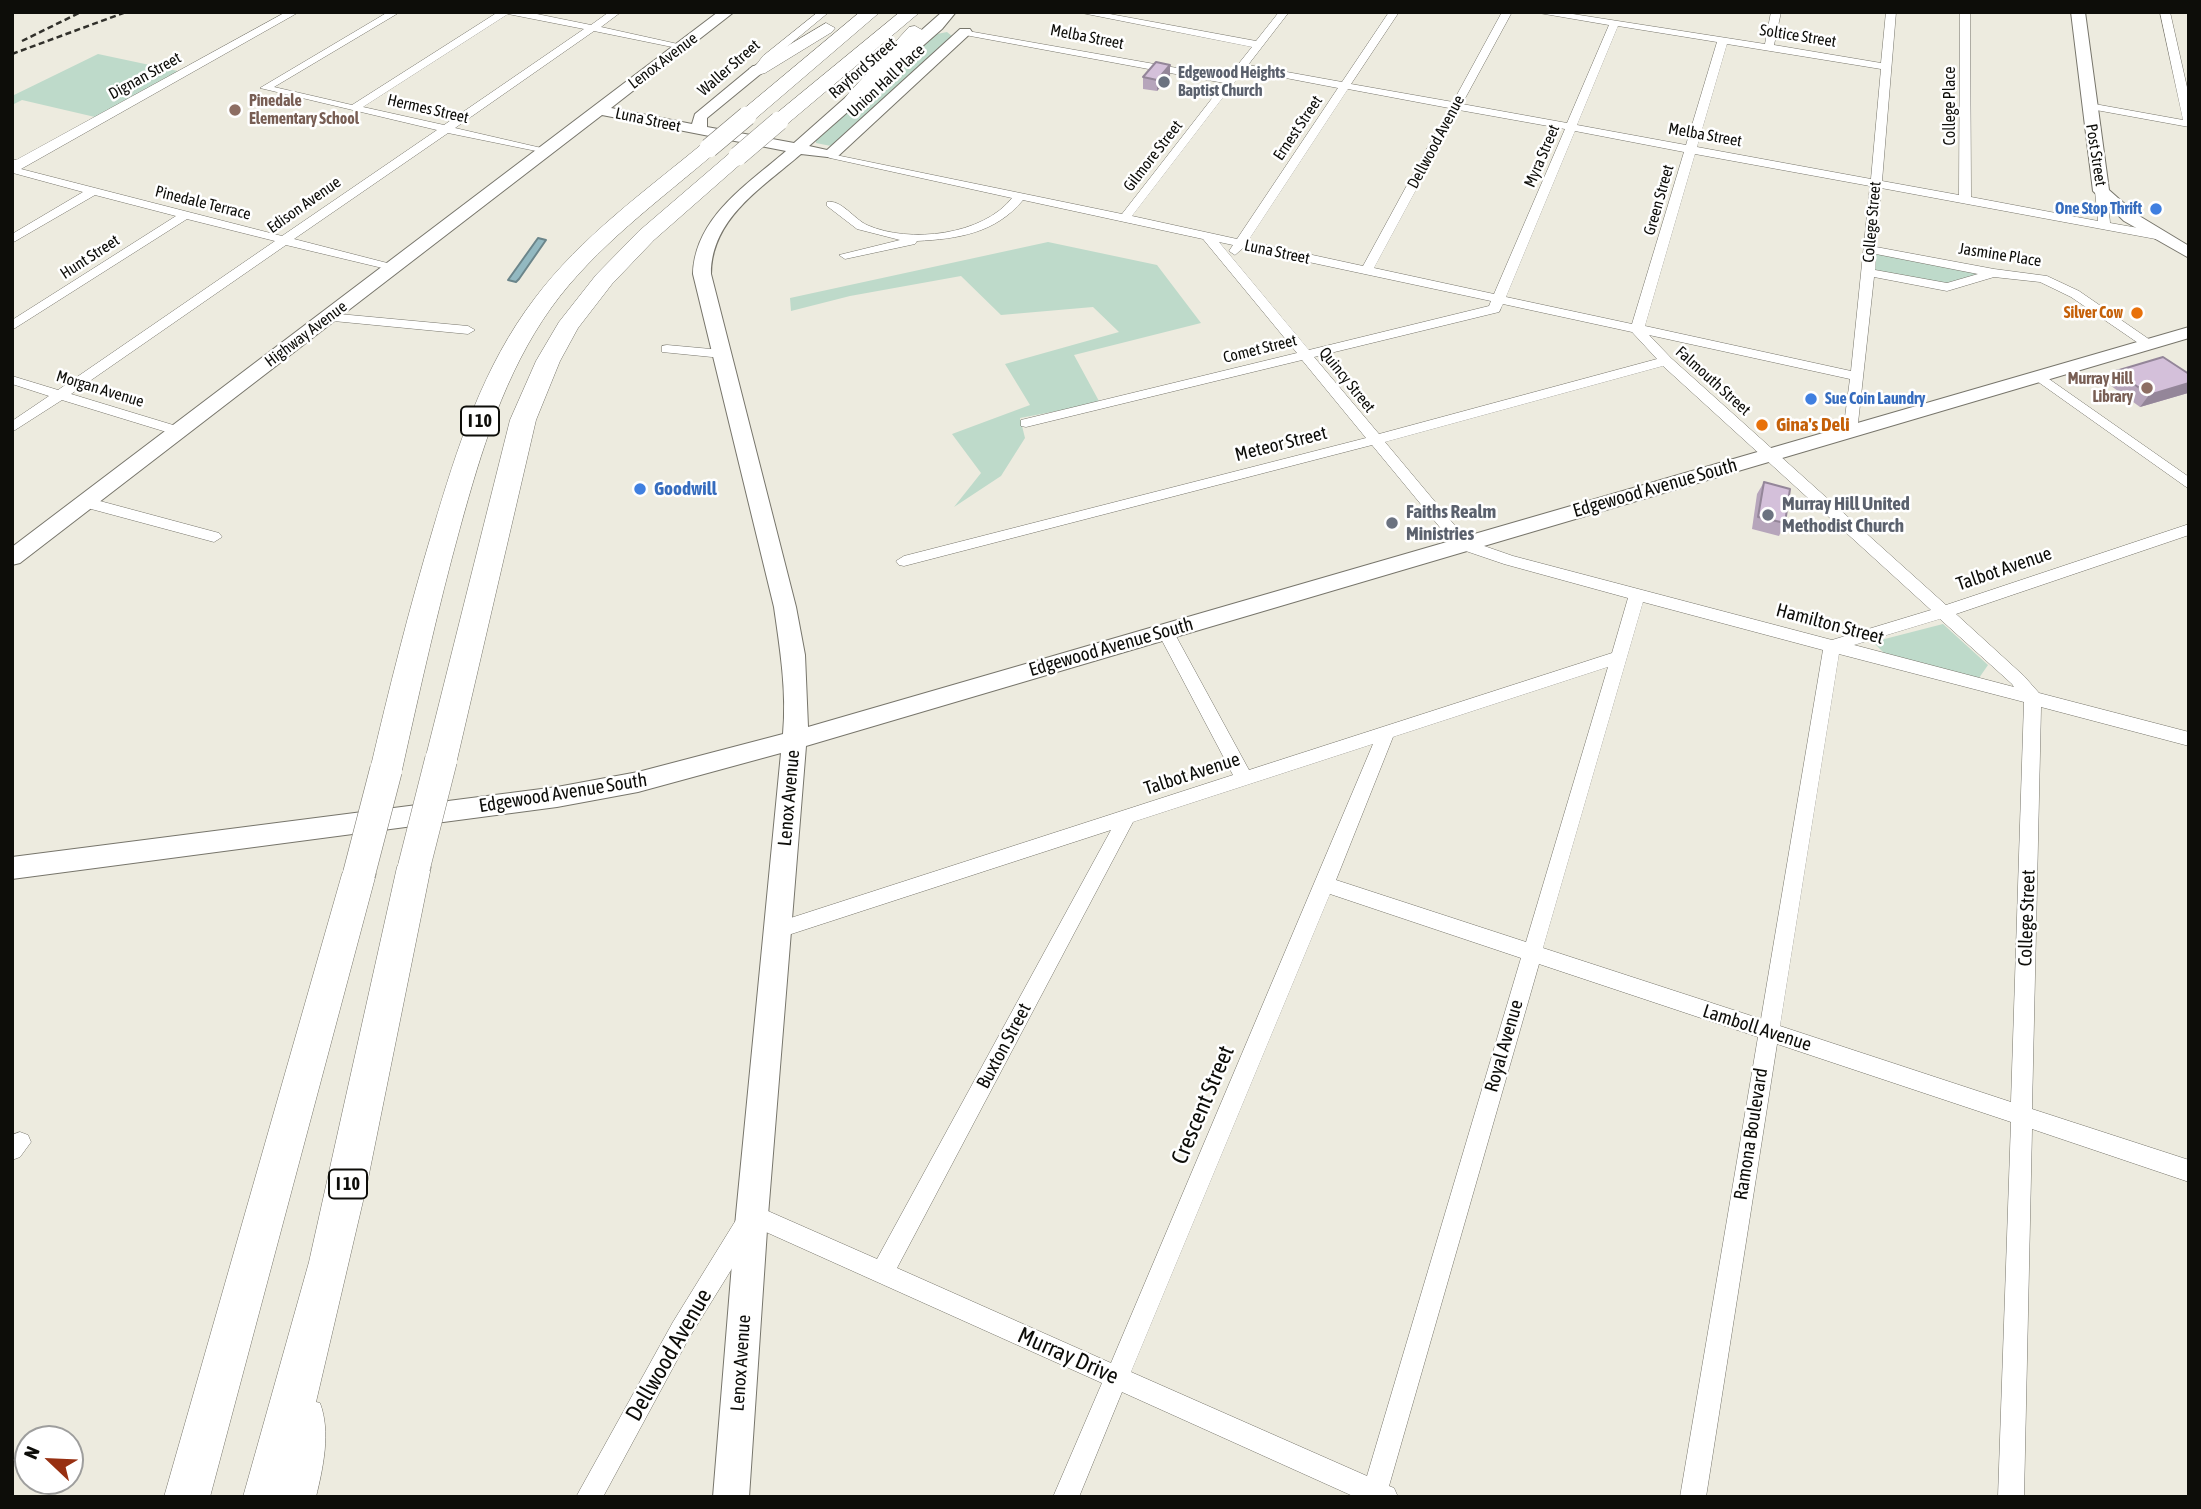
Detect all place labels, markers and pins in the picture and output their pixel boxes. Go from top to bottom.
place label: Edgewood Heights Baptist Church [1178,63,1285,101]
marker: Edgewood Heights Baptist Church [1156,74,1172,90]
place label: Pinedale Elementary School [249,91,359,129]
marker: Pinedale Elementary School [227,102,243,118]
place label: One Stop Thrift [2055,199,2142,219]
marker: One Stop Thrift [2148,201,2164,217]
place label: Silver Cow [2064,303,2123,323]
marker: Silver Cow [2129,305,2145,321]
place label: Murray Hill Library [2068,369,2133,407]
marker: Murray Hill Library [2139,380,2155,396]
place label: Sue Coin Laundry [1825,389,1925,409]
marker: Sue Coin Laundry [1803,391,1819,407]
place label: Gina's Deli [1776,414,1850,436]
marker: Gina's Deli [1754,417,1770,433]
place label: Goodwill [654,478,717,500]
marker: Goodwill [632,481,648,497]
place label: Murray Hill United Methodist Church [1782,493,1910,537]
place label: Faiths Realm Ministries [1406,501,1496,545]
marker: Murray Hill United Methodist Church [1760,507,1776,523]
marker: Faiths Realm Ministries [1384,515,1400,531]

